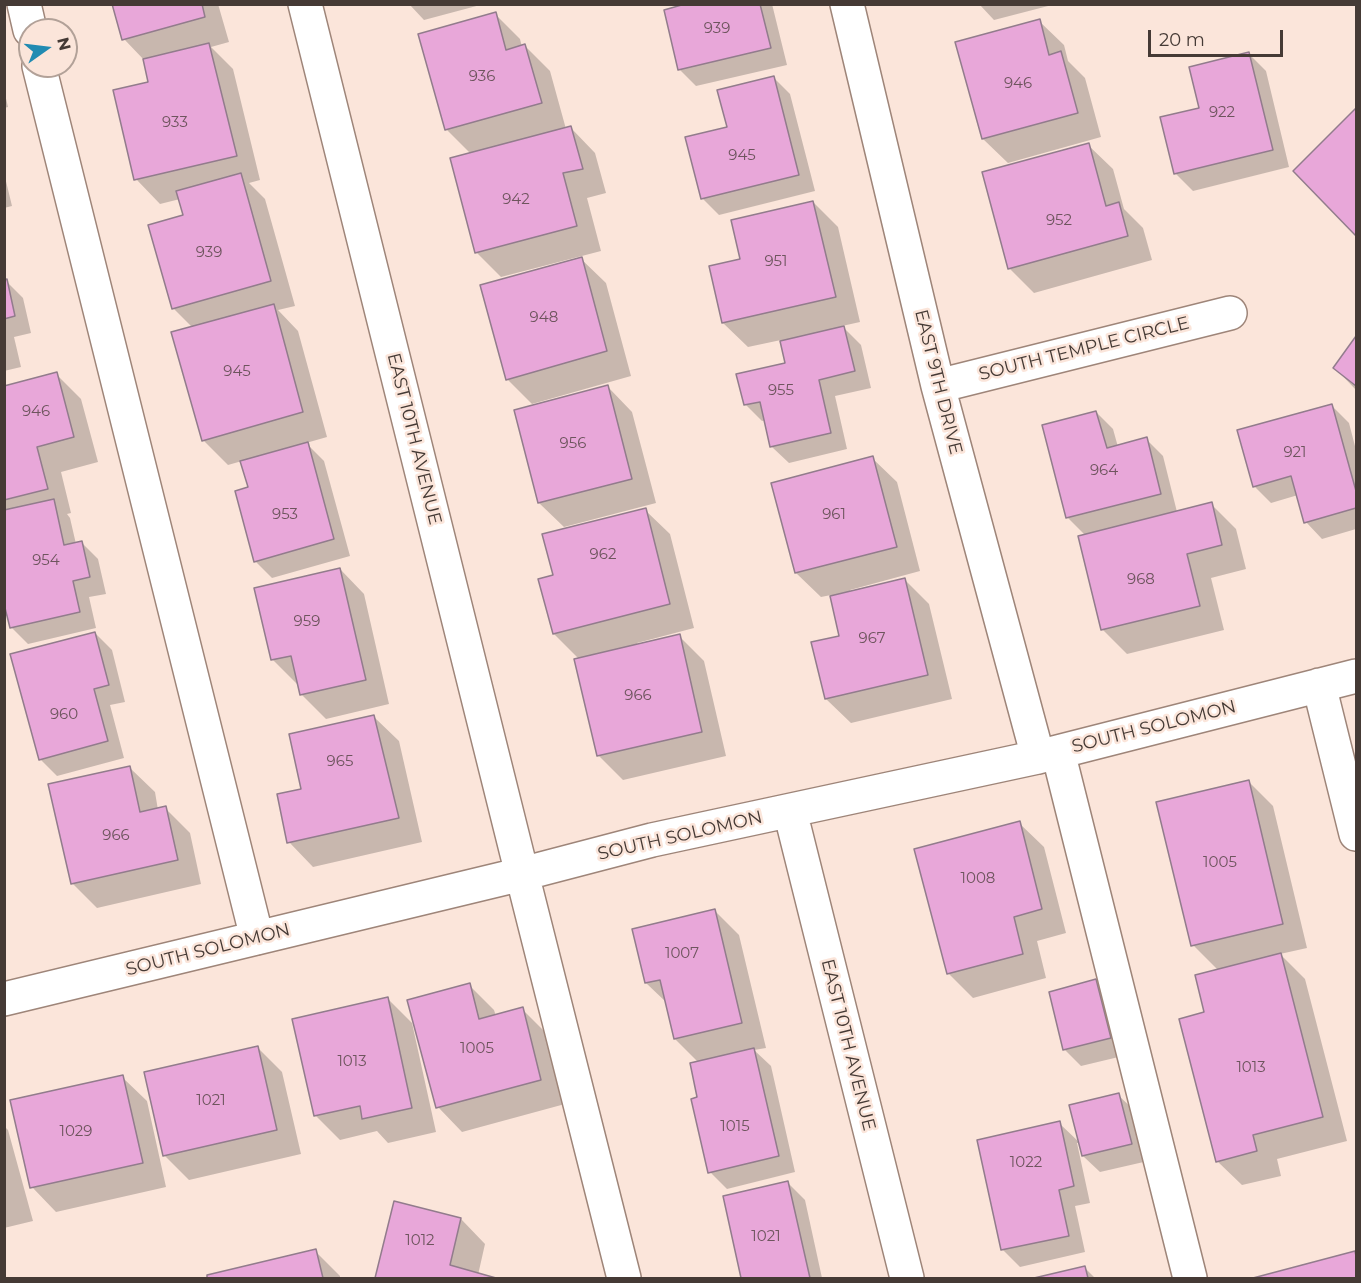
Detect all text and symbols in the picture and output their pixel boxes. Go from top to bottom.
north arrow [18,18,78,78]
scale bar [1151,18,1286,56]
house number: 939 [704,20,730,38]
text: 20 m [1159,29,1205,51]
text: N [53,35,75,53]
house number: 936 [469,68,495,86]
house number: 946 [1004,75,1032,93]
house number: 922 [1209,104,1235,122]
house number: 933 [162,114,188,132]
house number: 945 [728,147,756,165]
house number: 942 [502,191,530,209]
house number: 952 [1046,212,1072,230]
house number: 939 [196,244,222,262]
house number: 951 [764,253,788,271]
street label: EAST 9TH DRIVE [910,307,966,457]
house number: 948 [530,309,558,327]
street label: SOUTH TEMPLE CIRCLE [977,312,1191,386]
street label: EAST 10TH AVENUE [382,351,446,527]
house number: 945 [223,363,251,381]
house number: 955 [768,382,794,400]
house number: 946 [22,403,50,421]
house number: 956 [560,435,586,453]
house number: 921 [1283,444,1307,462]
house number: 964 [1090,462,1118,480]
house number: 953 [272,506,298,524]
house number: 961 [822,506,846,524]
house number: 962 [590,546,616,564]
house number: 954 [32,552,60,570]
house number: 968 [1127,571,1155,589]
house number: 959 [294,613,320,631]
house number: 967 [859,630,885,648]
house number: 966 [624,687,652,705]
street label: SOUTH SOLOMON [1070,696,1238,758]
house number: 960 [50,706,78,724]
house number: 965 [327,753,353,771]
street label: SOUTH SOLOMON [596,807,764,865]
house number: 966 [102,827,130,845]
house number: 1005 [1203,854,1237,872]
house number: 1008 [961,870,995,888]
street label: SOUTH SOLOMON [124,919,292,981]
house number: 1007 [665,945,699,963]
street label: EAST 10TH AVENUE [816,957,880,1133]
house number: 1005 [460,1040,494,1058]
house number: 1013 [337,1053,367,1071]
house number: 1013 [1236,1059,1266,1077]
house number: 1021 [196,1092,226,1110]
house number: 1015 [720,1118,750,1136]
house number: 1029 [60,1123,92,1141]
house number: 1022 [1010,1154,1042,1172]
house number: 1021 [751,1228,781,1246]
house number: 1012 [405,1232,435,1250]

